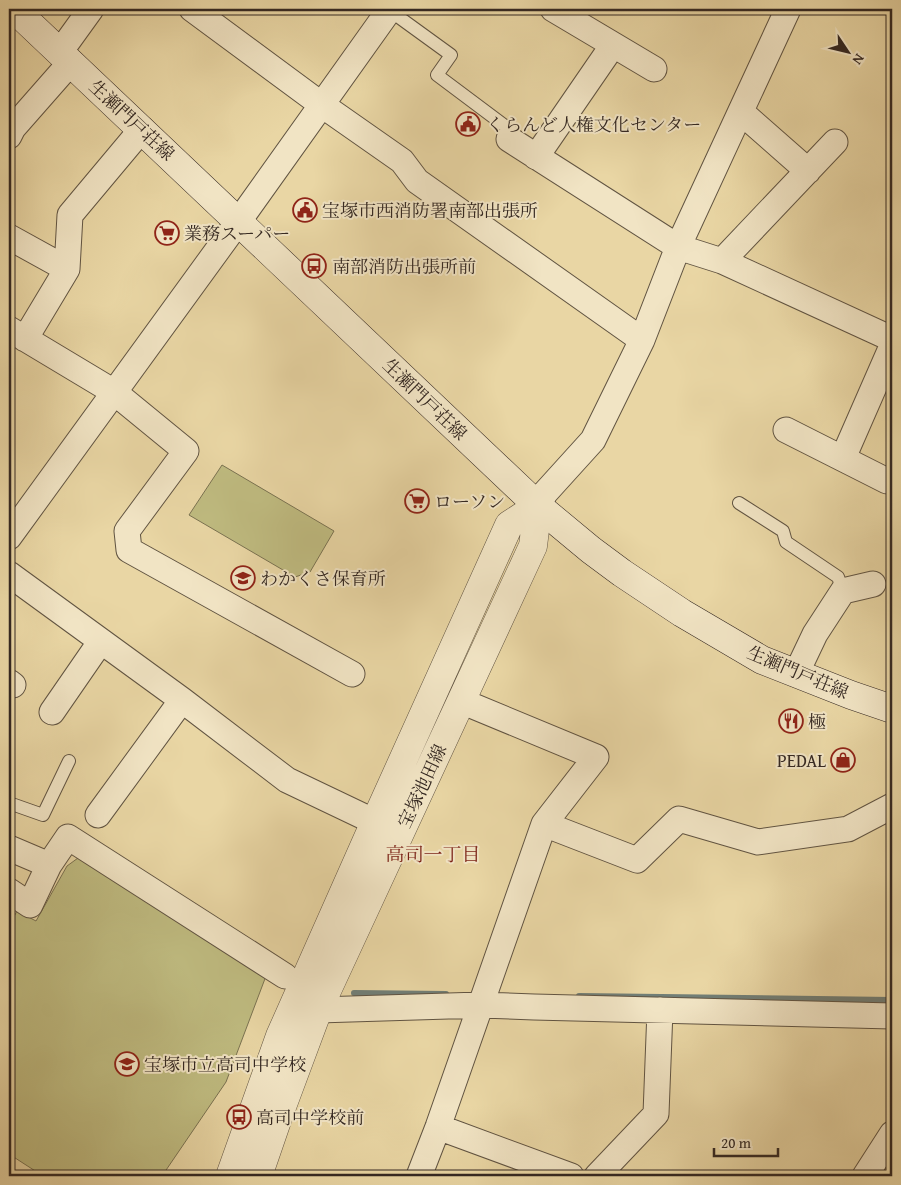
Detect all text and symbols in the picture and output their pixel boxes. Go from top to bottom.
north arrow [824,28,874,78]
text: N [847,50,870,70]
street label: 生瀬門戸荘線 [83,73,181,167]
public building icon: くらんど人権文化センター [455,111,481,137]
place label: くらんど人権文化センター [486,111,701,138]
public building icon: 宝塚市西消防署南部出張所 [292,197,318,223]
place label: 宝塚市西消防署南部出張所 [322,197,538,224]
supermarket icon: 業務スーパー [154,220,180,246]
place label: 業務スーパー [184,220,290,247]
bus stop icon: 南部消防出張所前 [301,253,327,279]
place label: 南部消防出張所前 [332,253,476,280]
street label: 生瀬門戸荘線 [377,352,473,446]
supermarket icon: ローソン [404,488,430,514]
place label: ローソン [434,488,505,515]
school or university icon: わかくさ保育所 [230,565,256,591]
place label: わかくさ保育所 [260,565,386,592]
street label: 生瀬門戸荘線 [743,638,853,706]
restaurant icon: 極 [778,708,804,734]
place label: 極 [808,708,826,735]
street label: 宝塚池田線 [391,740,453,832]
place label: PEDAL [777,747,826,774]
shop icon: PEDAL [830,747,856,773]
district label: 高司一丁目 [385,840,481,868]
school or university icon: 宝塚市立高司中学校 [114,1051,140,1077]
place label: 宝塚市立高司中学校 [144,1051,306,1078]
bus stop icon: 高司中学校前 [226,1104,252,1130]
place label: 高司中学校前 [256,1104,364,1131]
scale bar [714,1125,777,1157]
text: 20 m [721,1132,752,1153]

